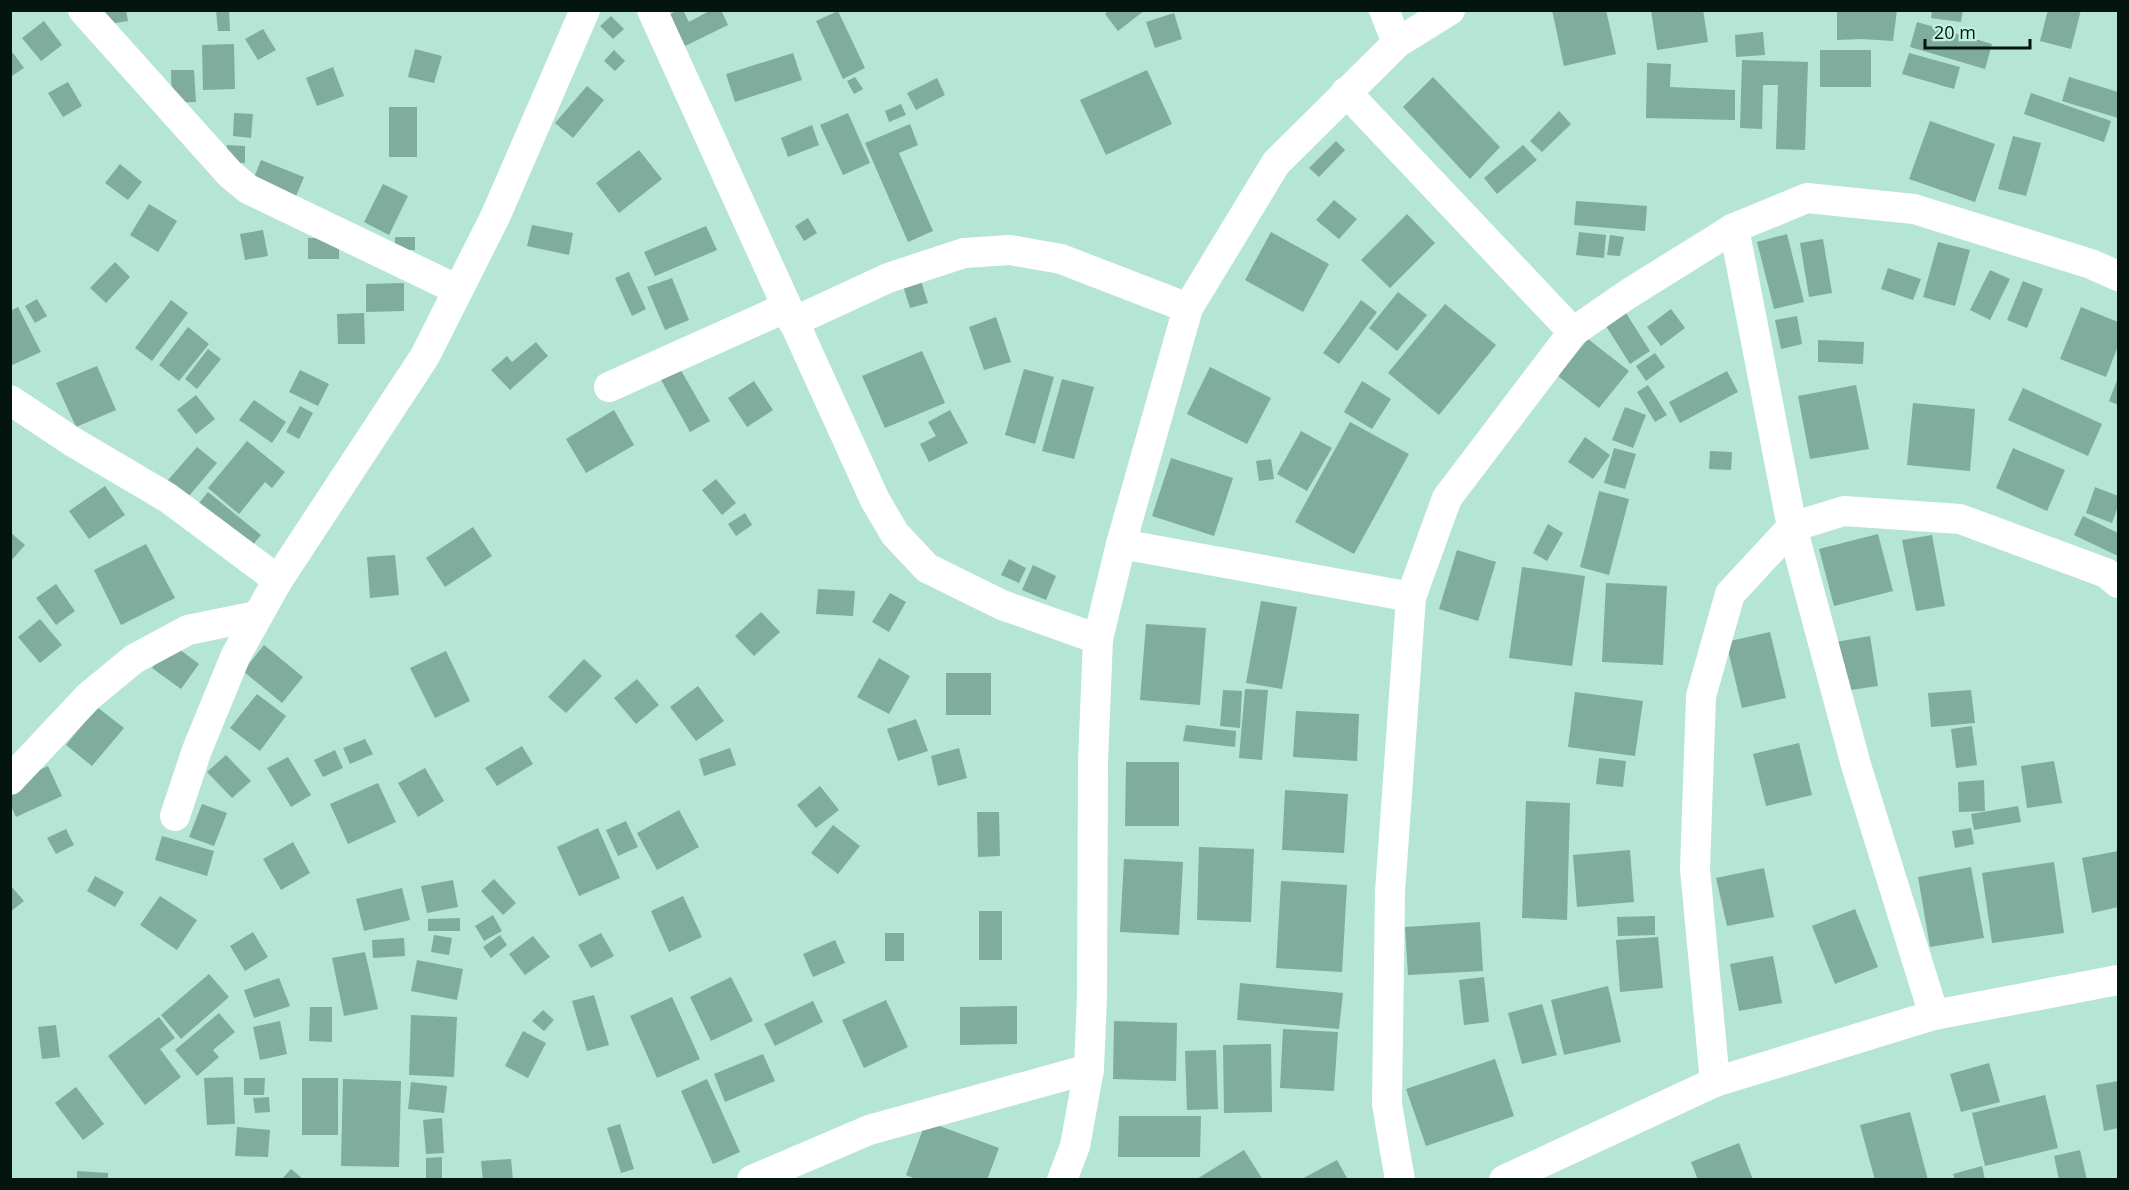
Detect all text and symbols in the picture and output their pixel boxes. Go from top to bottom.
scale bar [1925,12,2030,50]
text: 20 m [1934,20,1976,44]

